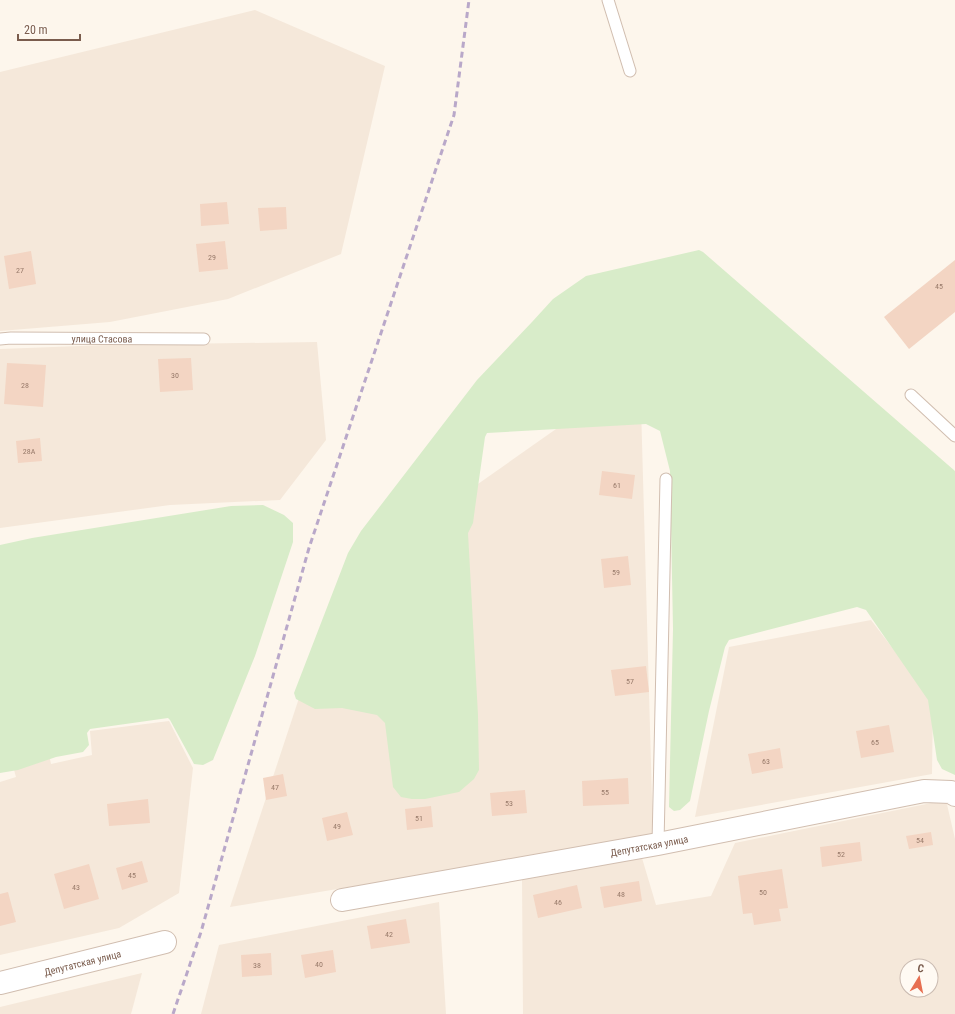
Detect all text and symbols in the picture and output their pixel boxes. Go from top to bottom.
scale bar [18,16,80,42]
text: 20 m [24,23,48,37]
house number: 29 [208,253,216,262]
house number: 27 [16,266,24,275]
house number: 45 [935,282,943,291]
street label: улица Стасова [72,333,133,344]
house number: 30 [171,371,179,380]
house number: 28 [21,381,29,390]
house number: 28А [23,447,36,456]
house number: 61 [613,481,621,490]
house number: 59 [612,568,620,577]
house number: 57 [626,677,634,686]
house number: 65 [871,738,879,747]
house number: 63 [762,757,770,766]
house number: 47 [271,783,279,792]
house number: 55 [601,788,609,797]
house number: 53 [505,799,513,808]
house number: 51 [415,814,423,823]
house number: 49 [333,822,341,831]
street label: Депутатская улица [609,833,689,858]
house number: 54 [916,836,924,845]
house number: 52 [837,850,845,859]
house number: 45 [128,871,136,880]
house number: 43 [72,883,80,892]
house number: 50 [759,888,767,897]
house number: 48 [617,890,625,899]
house number: 46 [554,898,562,907]
house number: 42 [385,930,393,939]
street label: Депутатская улица [43,948,122,977]
north arrow [899,958,939,998]
house number: 40 [315,960,323,969]
house number: 38 [253,961,261,970]
text: С [916,962,925,976]

